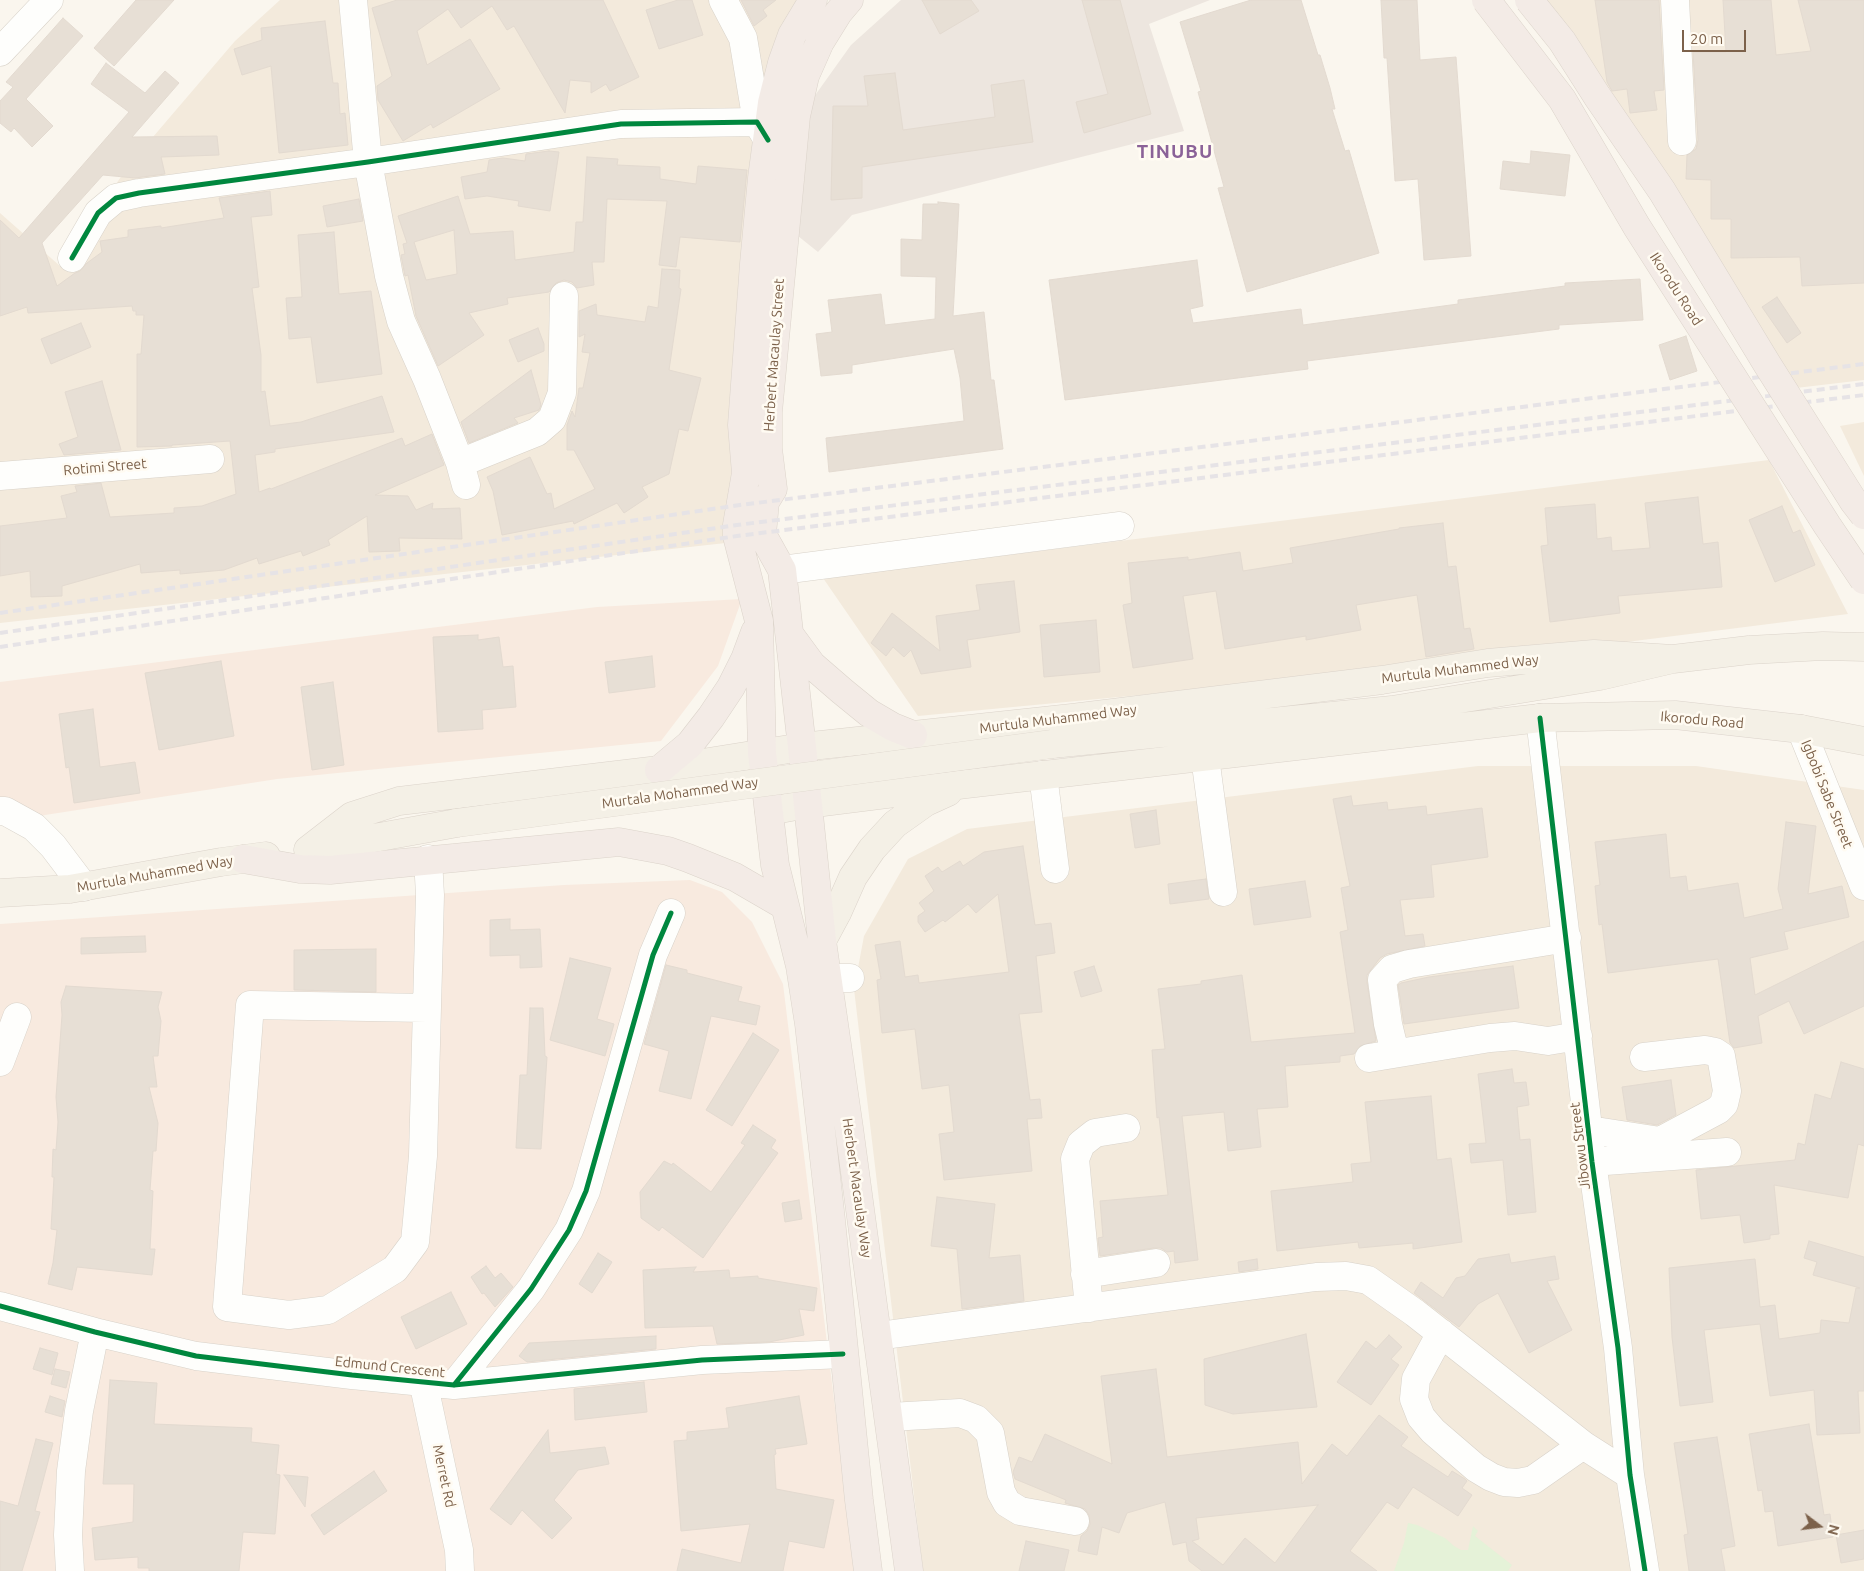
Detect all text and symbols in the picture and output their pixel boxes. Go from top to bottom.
scale bar [1684,20,1748,52]
text: 20 m [1690,30,1723,47]
district label: TINUBU [1136,141,1214,163]
street label: Ikorodu Road [1646,249,1706,329]
street label: Herbert Macaulay Street [760,278,788,432]
street label: Rotimi Street [63,455,147,479]
street label: Murtula Muhammed Way [1380,651,1540,687]
street label: Murtula Muhammed Way [978,701,1138,737]
street label: Ikorodu Road [1660,708,1744,732]
street label: Igbobi Sabe Street [1798,737,1856,851]
street label: Murtala Mohammed Way [601,774,759,812]
street label: Murtula Muhammed Way [76,852,234,896]
street label: Jibowu Street [1566,1101,1594,1191]
street label: Herbert Macaulay Way [839,1117,875,1259]
street label: Edmund Crescent [334,1353,446,1381]
street label: Merret Rd [429,1443,459,1509]
north arrow [1794,1501,1844,1551]
text: N [1824,1523,1843,1537]

